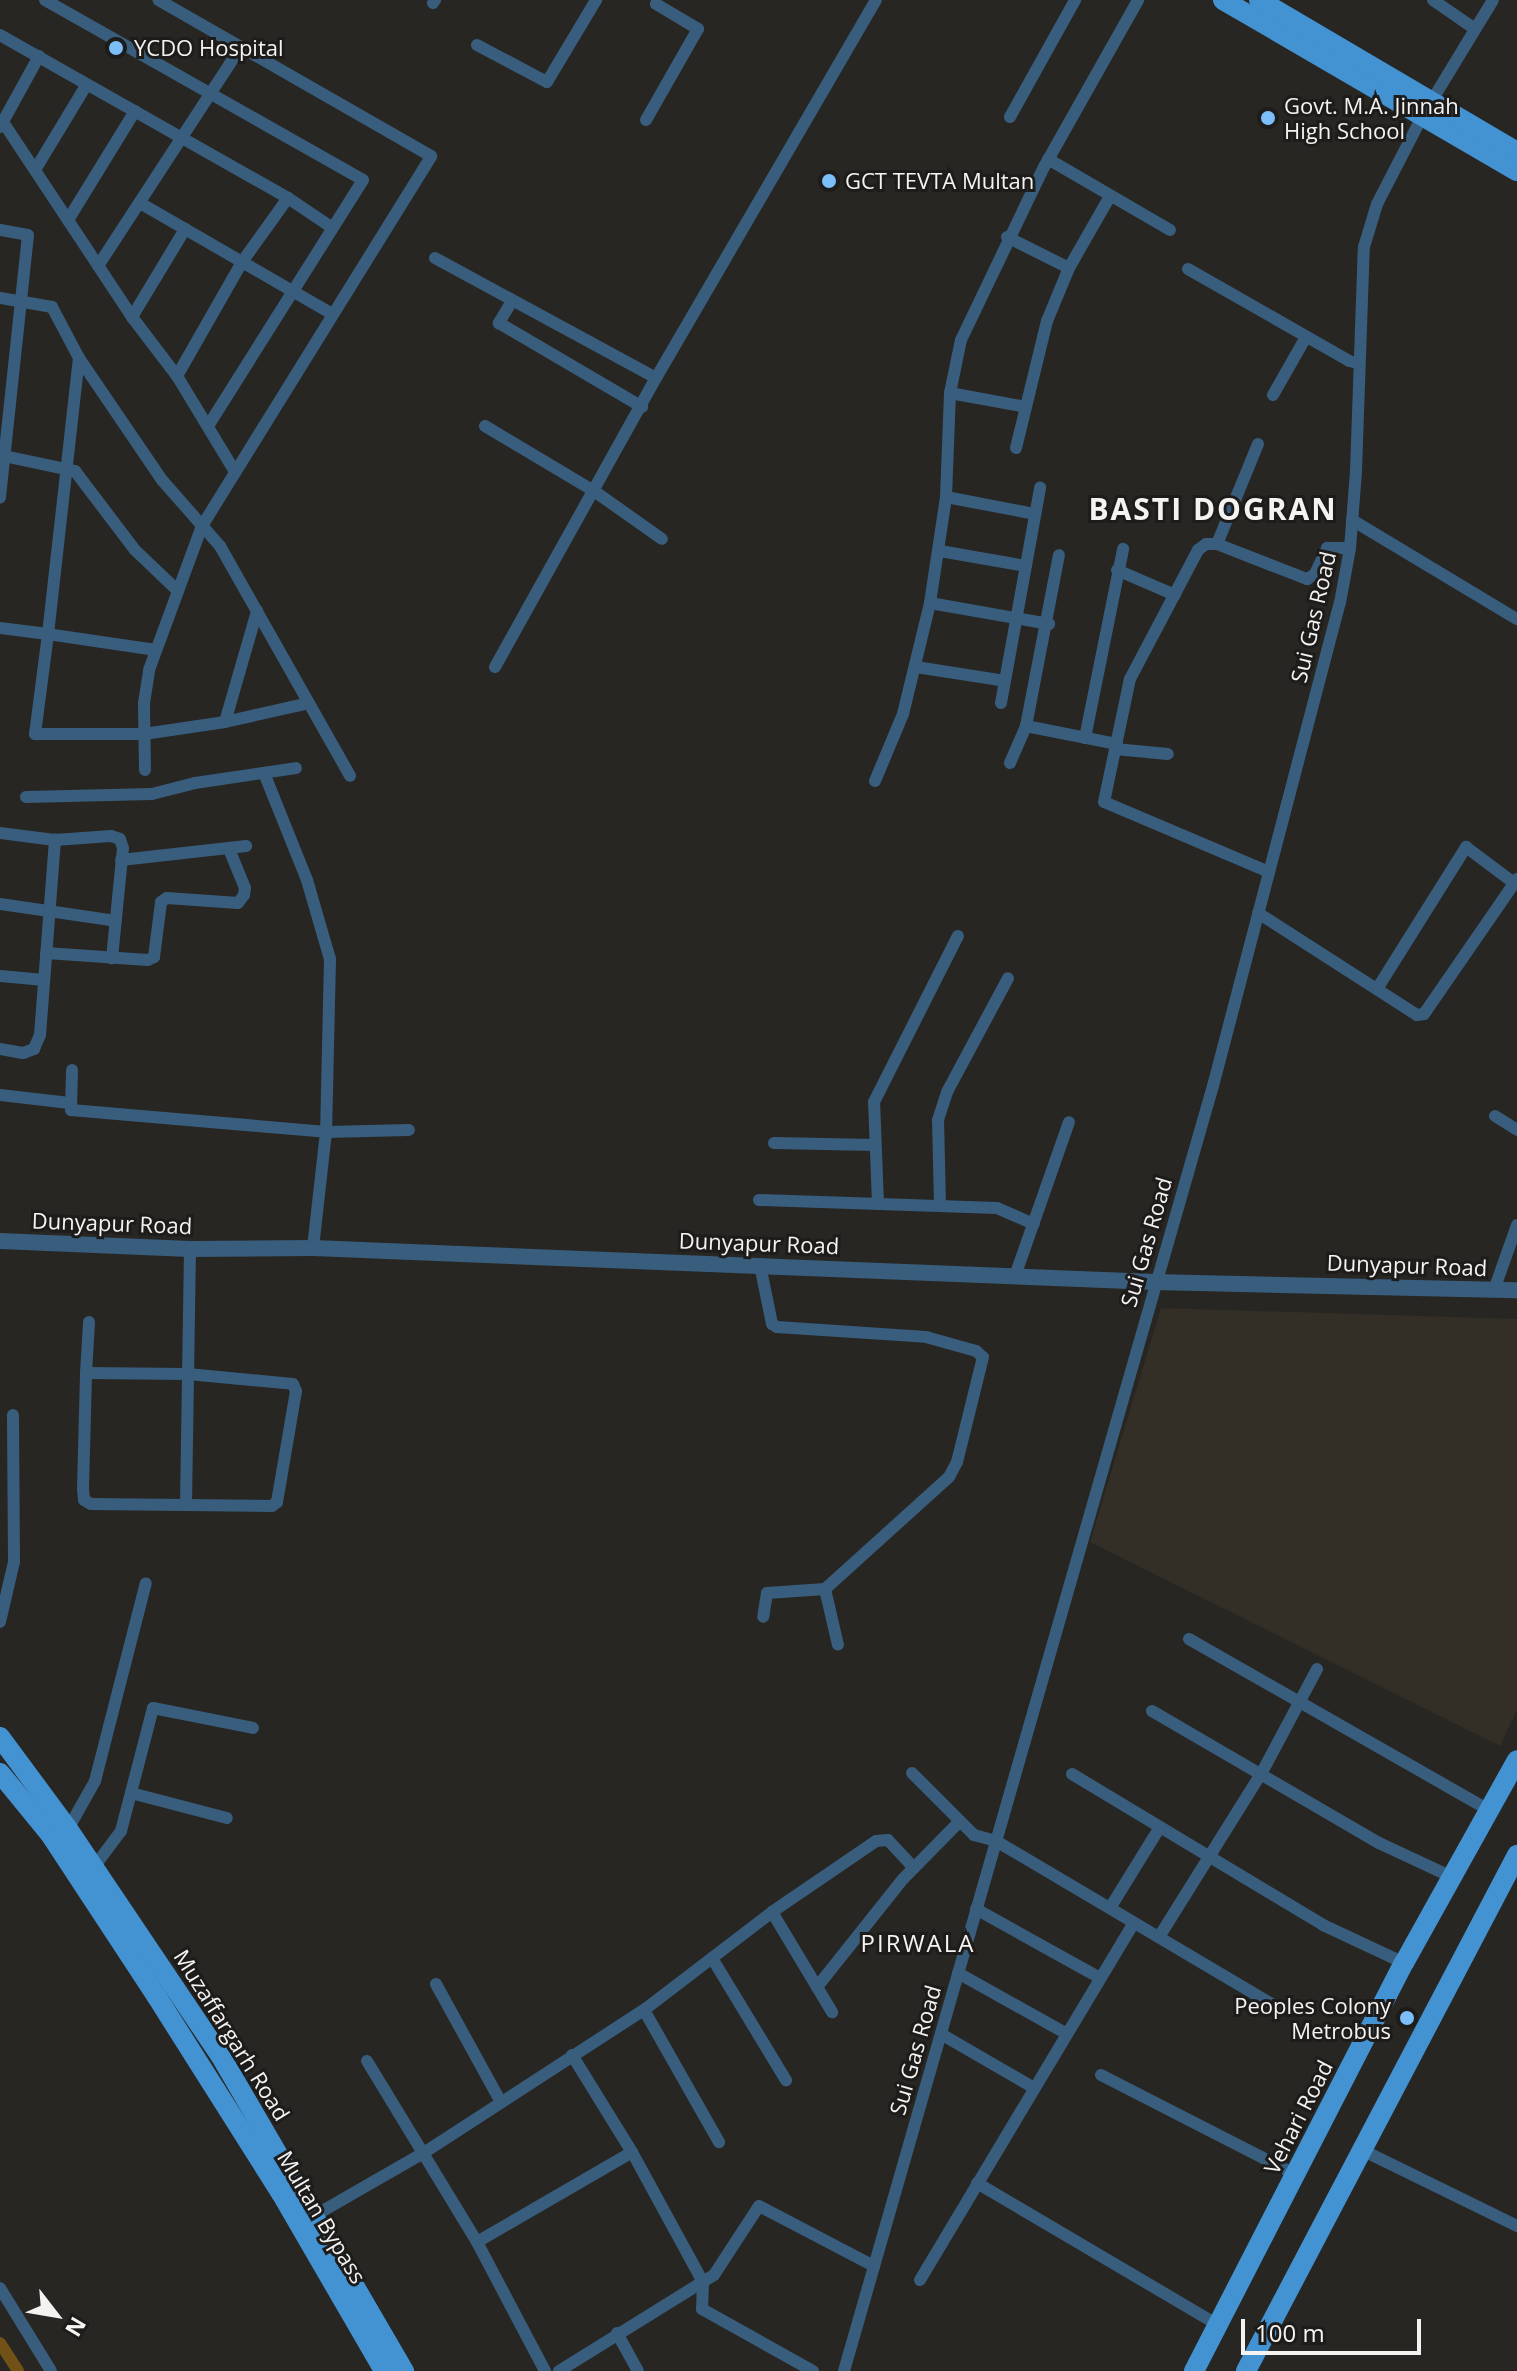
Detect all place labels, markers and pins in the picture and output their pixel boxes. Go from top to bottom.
place label: YCDO Hospital [134,35,284,61]
marker: YCDO Hospital [105,37,127,59]
place label: Govt. M.A. Jinnah High School [1284,92,1459,144]
marker: Govt. M.A. Jinnah High School [1259,109,1277,127]
place label: GCT TEVTA Multan [845,168,1034,194]
marker: GCT TEVTA Multan [820,172,838,190]
place label: Peoples Colony Metrobus [1234,1992,1391,2044]
marker: Peoples Colony Metrobus [1398,2009,1416,2027]

